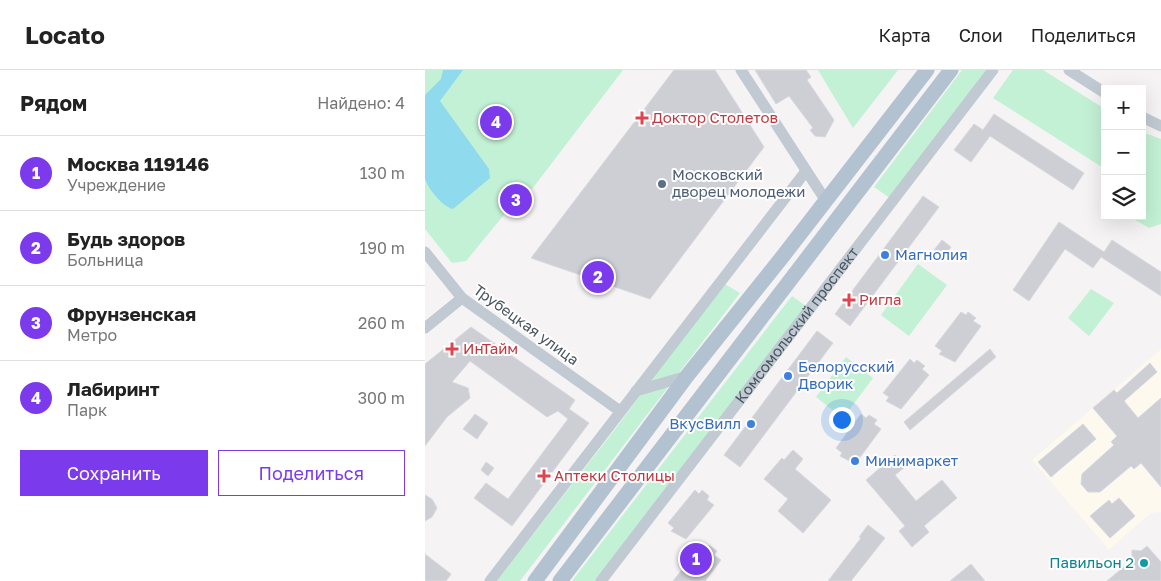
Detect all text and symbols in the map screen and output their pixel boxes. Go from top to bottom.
text: Locato [25,20,105,49]
text: Карта [879,24,931,46]
text: Слои [959,24,1003,46]
text: Поделиться [1031,24,1136,46]
map controls [1101,85,1146,220]
button: + [1101,85,1146,130]
text: Рядом [20,90,87,116]
text: Найдено: 4 [317,93,405,113]
pin: 4 [480,103,512,141]
place label: Доктор Столетов [652,108,778,126]
marker: Доктор Столетов [636,112,648,124]
button: − [1101,130,1146,175]
text: Москва 119146 [67,152,209,175]
text: 1 [32,163,40,183]
text: 130 m [360,163,405,183]
place label: Московский дворец молодежи [672,165,805,200]
text: Учреждение [67,175,166,195]
button: layers [1101,175,1146,220]
marker: Московский дворец молодежи [656,178,668,190]
pin: 3 [500,181,532,219]
text: Будь здоров [67,227,185,250]
text: 2 [31,238,41,258]
text: 190 m [359,238,405,258]
street label: Комсомольский проспект [731,243,862,406]
place label: Магнолия [895,245,968,263]
marker: Магнолия [879,249,891,261]
text: Больница [67,250,143,270]
pin: 2 [582,258,614,296]
street label: Трубецкая улица [471,280,583,368]
place label: Ригла [859,290,902,308]
marker: Ригла [843,294,855,306]
text: Фрунзенская [67,302,196,325]
text: 3 [31,313,41,333]
text: 260 m [358,313,405,333]
text: Метро [67,325,117,345]
place label: ИнТайм [463,339,518,357]
marker: ИнТайм [445,342,459,356]
place label: Белорусский Дворик [798,357,895,392]
marker: Белорусский Дворик [782,370,794,382]
text: Лабиринт [67,377,160,400]
text: 4 [31,388,41,408]
text: 300 m [358,388,405,408]
text: Парк [67,400,107,420]
your location [829,407,855,433]
place label: ВкусВилл [669,414,741,432]
marker: ВкусВилл [745,418,757,430]
button: Сохранить [20,450,208,496]
button: Поделиться [218,450,405,496]
place label: Минимаркет [865,451,959,469]
marker: Минимаркет [849,455,861,467]
place label: Аптеки Столицы [554,466,675,484]
marker: Аптеки Столицы [538,470,550,482]
pin: 1 [680,540,712,578]
place label: Павильон 2 [1049,553,1134,571]
marker: Павильон 2 [1138,557,1150,569]

